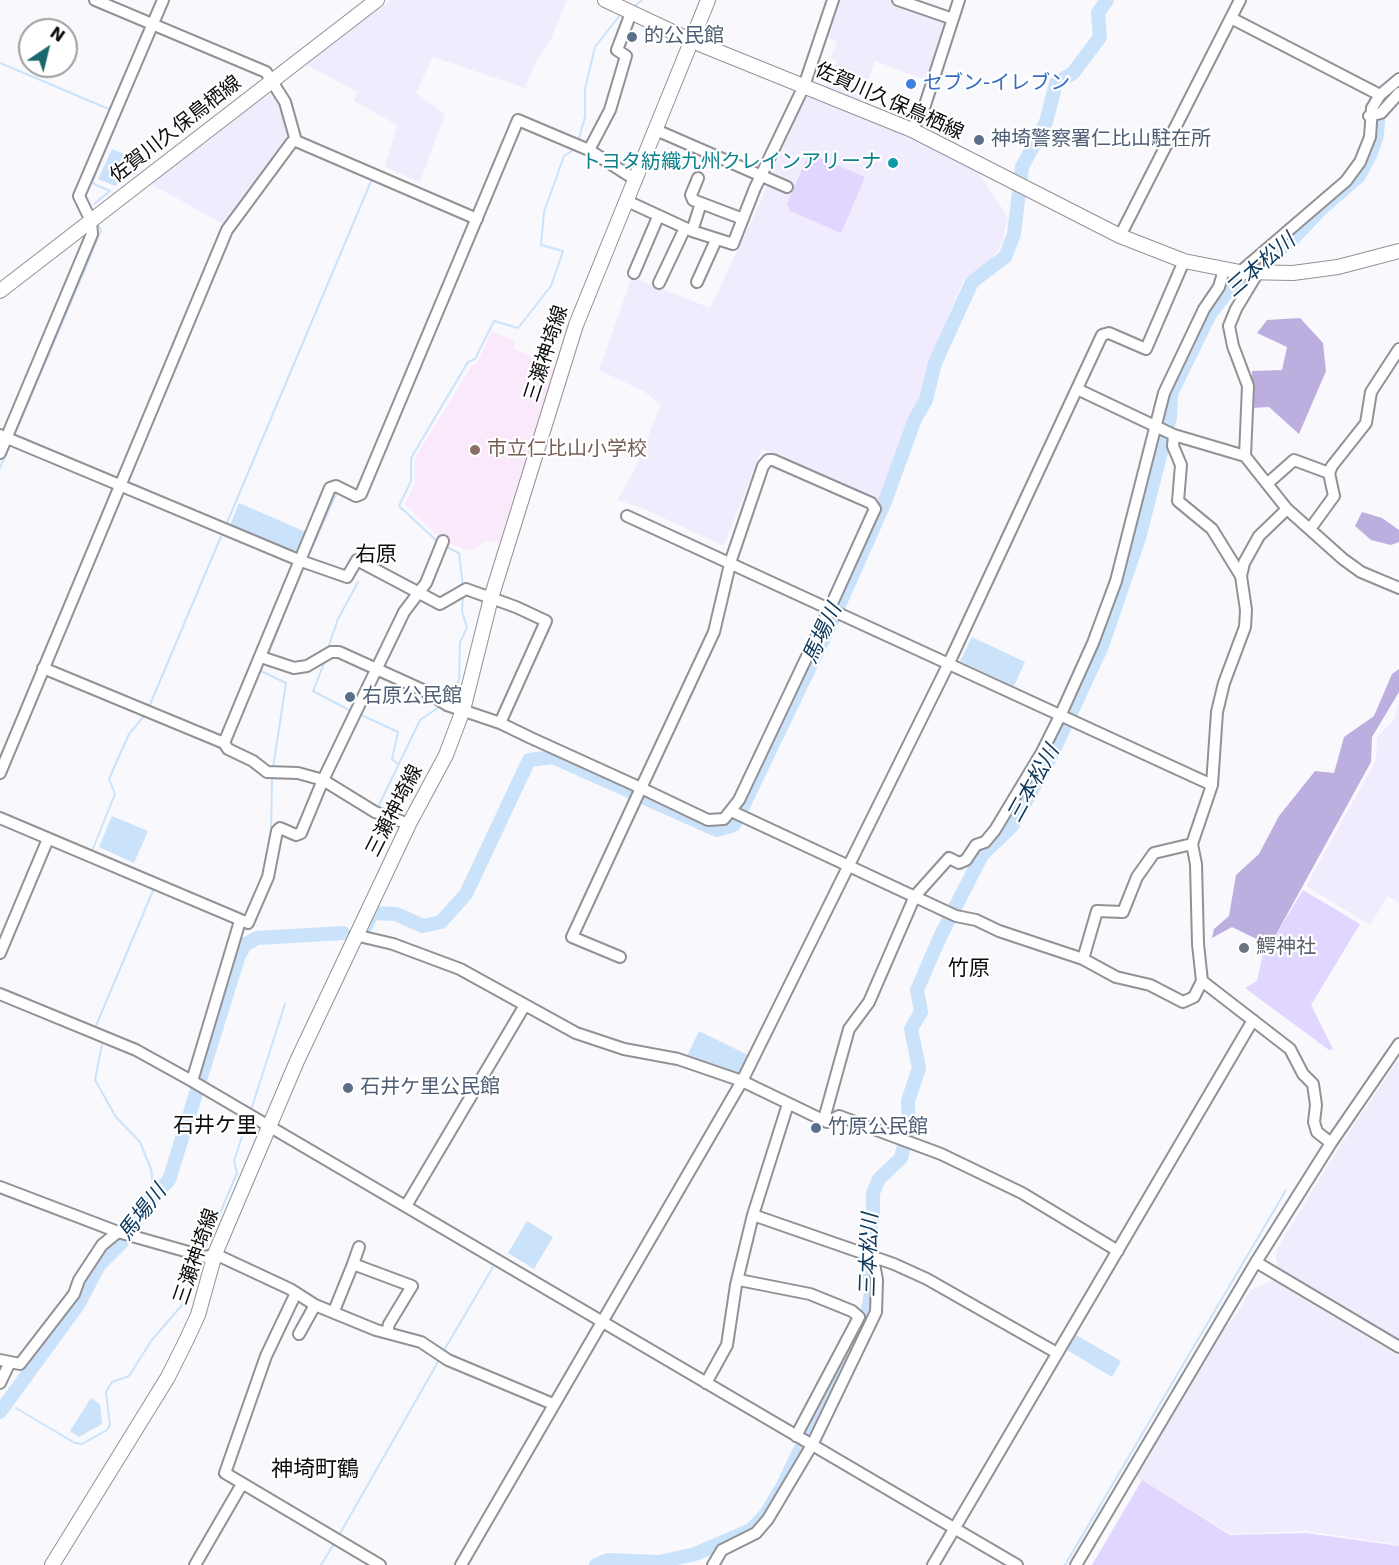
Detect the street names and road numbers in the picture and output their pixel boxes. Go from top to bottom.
street label: 佐賀川久保鳥栖線 [811,58,967,146]
street label: 佐賀川久保鳥栖線 [106,71,246,189]
street label: 三瀬神埼線 [520,303,574,405]
street label: 三瀬神埼線 [362,761,428,861]
street label: 三瀬神埼線 [169,1206,225,1308]

